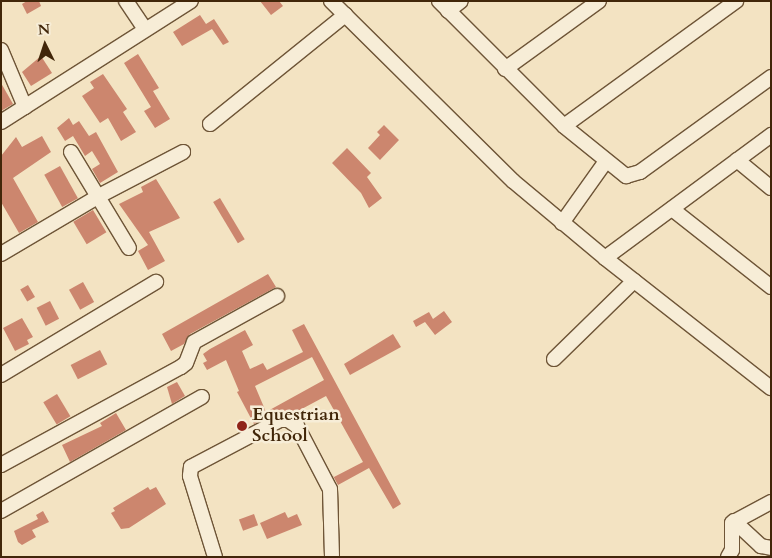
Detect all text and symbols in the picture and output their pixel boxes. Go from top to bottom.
north arrow [20,20,70,70]
text: N [37,20,51,39]
place label: Equestrian School [252,405,340,448]
marker: Equestrian School [236,420,248,432]

